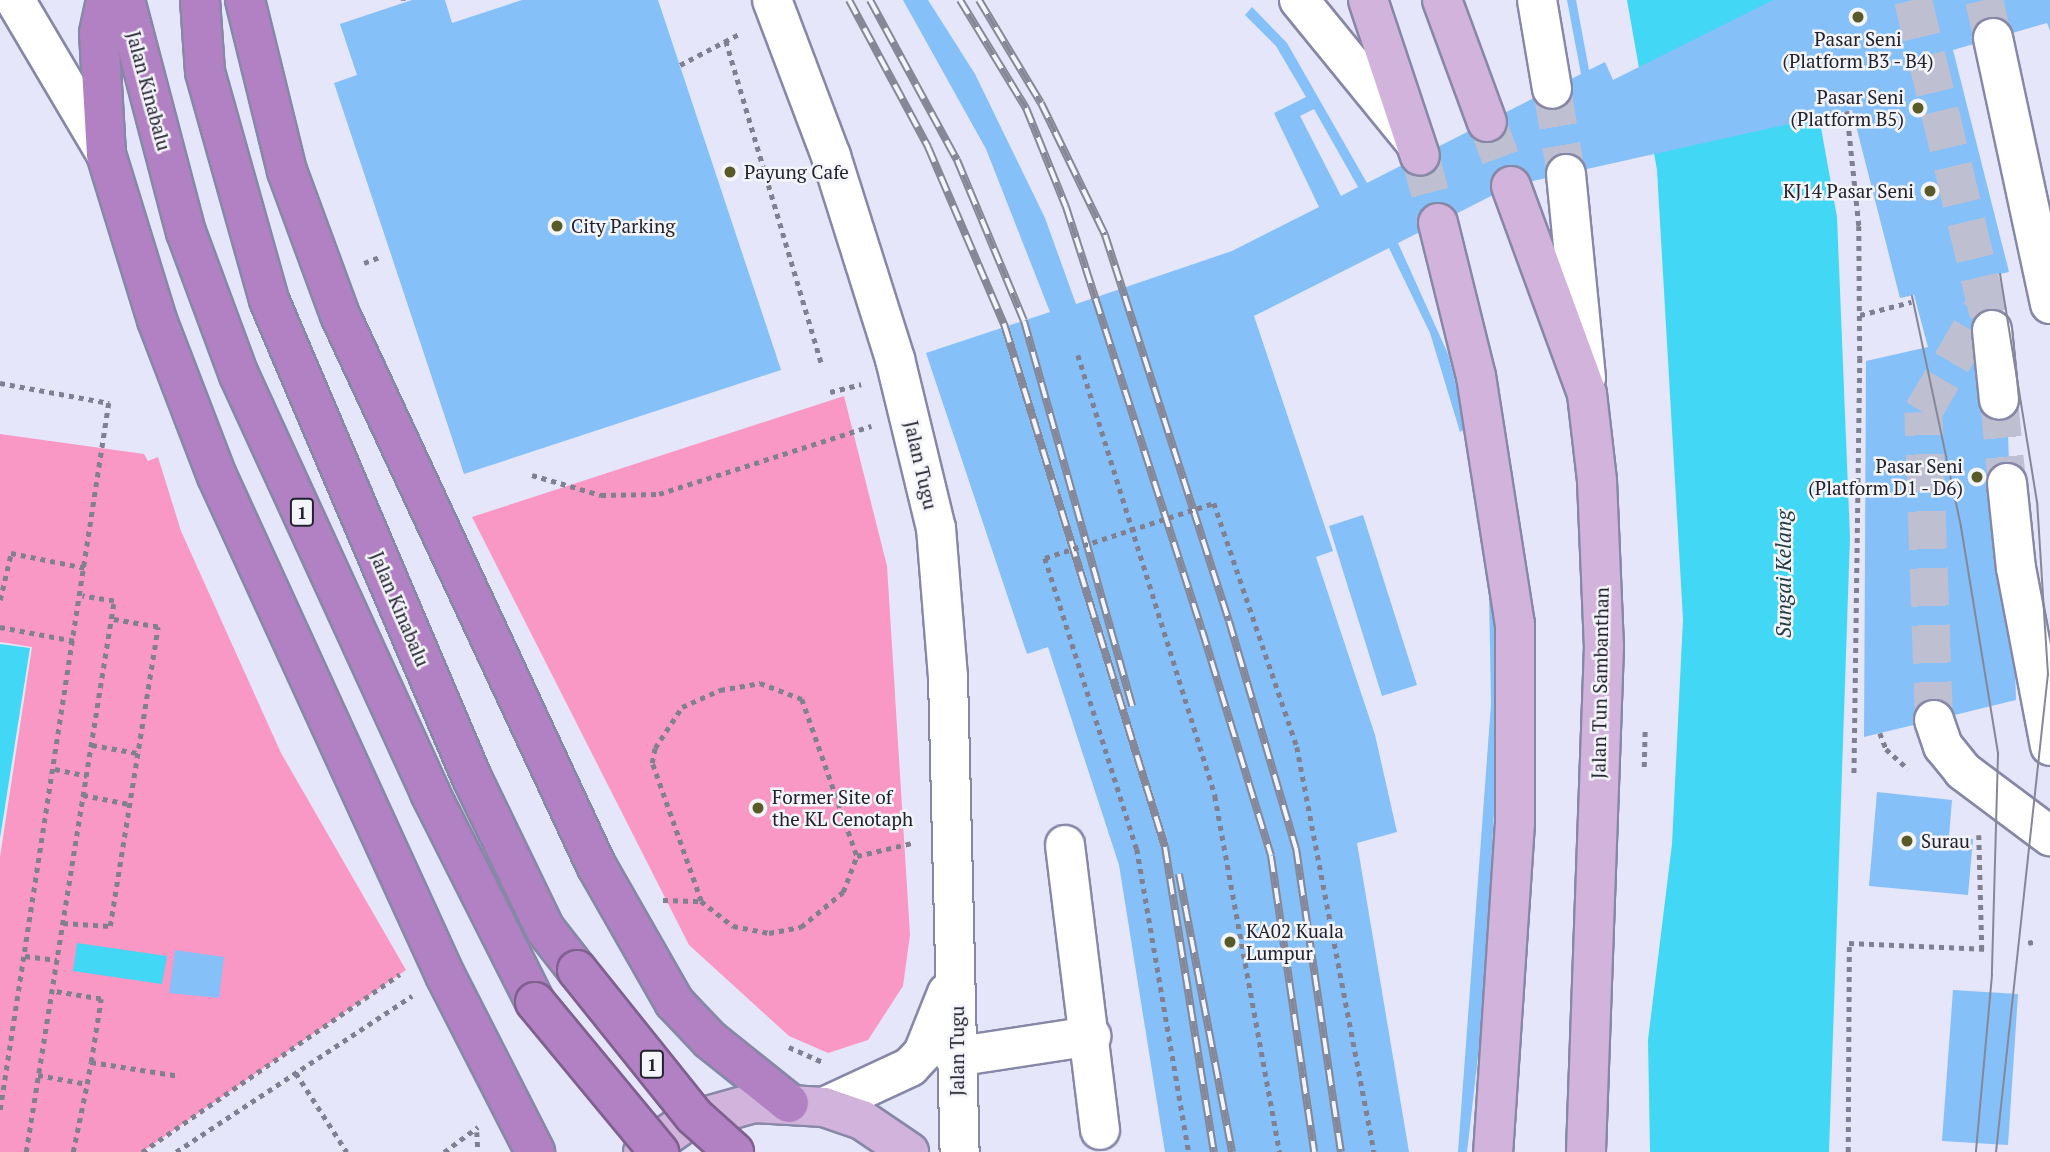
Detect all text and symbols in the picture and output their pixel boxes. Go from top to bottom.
marker: Pasar Seni (Platform B3 - B4) [1850,9,1866,25]
place label: Pasar Seni (Platform B3 - B4) [1782,28,1934,72]
street label: Jalan Kinabalu [122,29,176,153]
place label: Pasar Seni (Platform B5) [1790,86,1904,130]
marker: Pasar Seni (Platform B5) [1910,100,1926,116]
place label: Payung Cafe [744,161,849,183]
marker: Payung Cafe [722,164,738,180]
place label: KJ14 Pasar Seni [1783,180,1914,202]
marker: KJ14 Pasar Seni [1920,181,1940,201]
place label: City Parking [571,215,675,237]
marker: City Parking [549,218,565,234]
street label: Jalan Tugu [900,418,942,512]
place label: Pasar Seni (Platform D1 - D6) [1807,455,1963,499]
marker: Pasar Seni (Platform D1 - D6) [1969,469,1985,485]
road number: 1 [290,498,314,526]
water label: Sungai Kelang [1770,510,1796,638]
street label: Jalan Kinabalu [366,548,434,670]
street label: Jalan Tun Sambanthan [1587,587,1613,779]
place label: Former Site of the KL Cenotaph [772,786,913,830]
marker: Former Site of the KL Cenotaph [750,800,766,816]
place label: Surau [1921,830,1970,852]
marker: Surau [1899,833,1915,849]
place label: KA02 Kuala Lumpur [1246,920,1344,964]
marker: KA02 Kuala Lumpur [1220,932,1240,952]
street label: Jalan Tugu [946,1006,968,1096]
road number: 1 [640,1050,664,1078]

